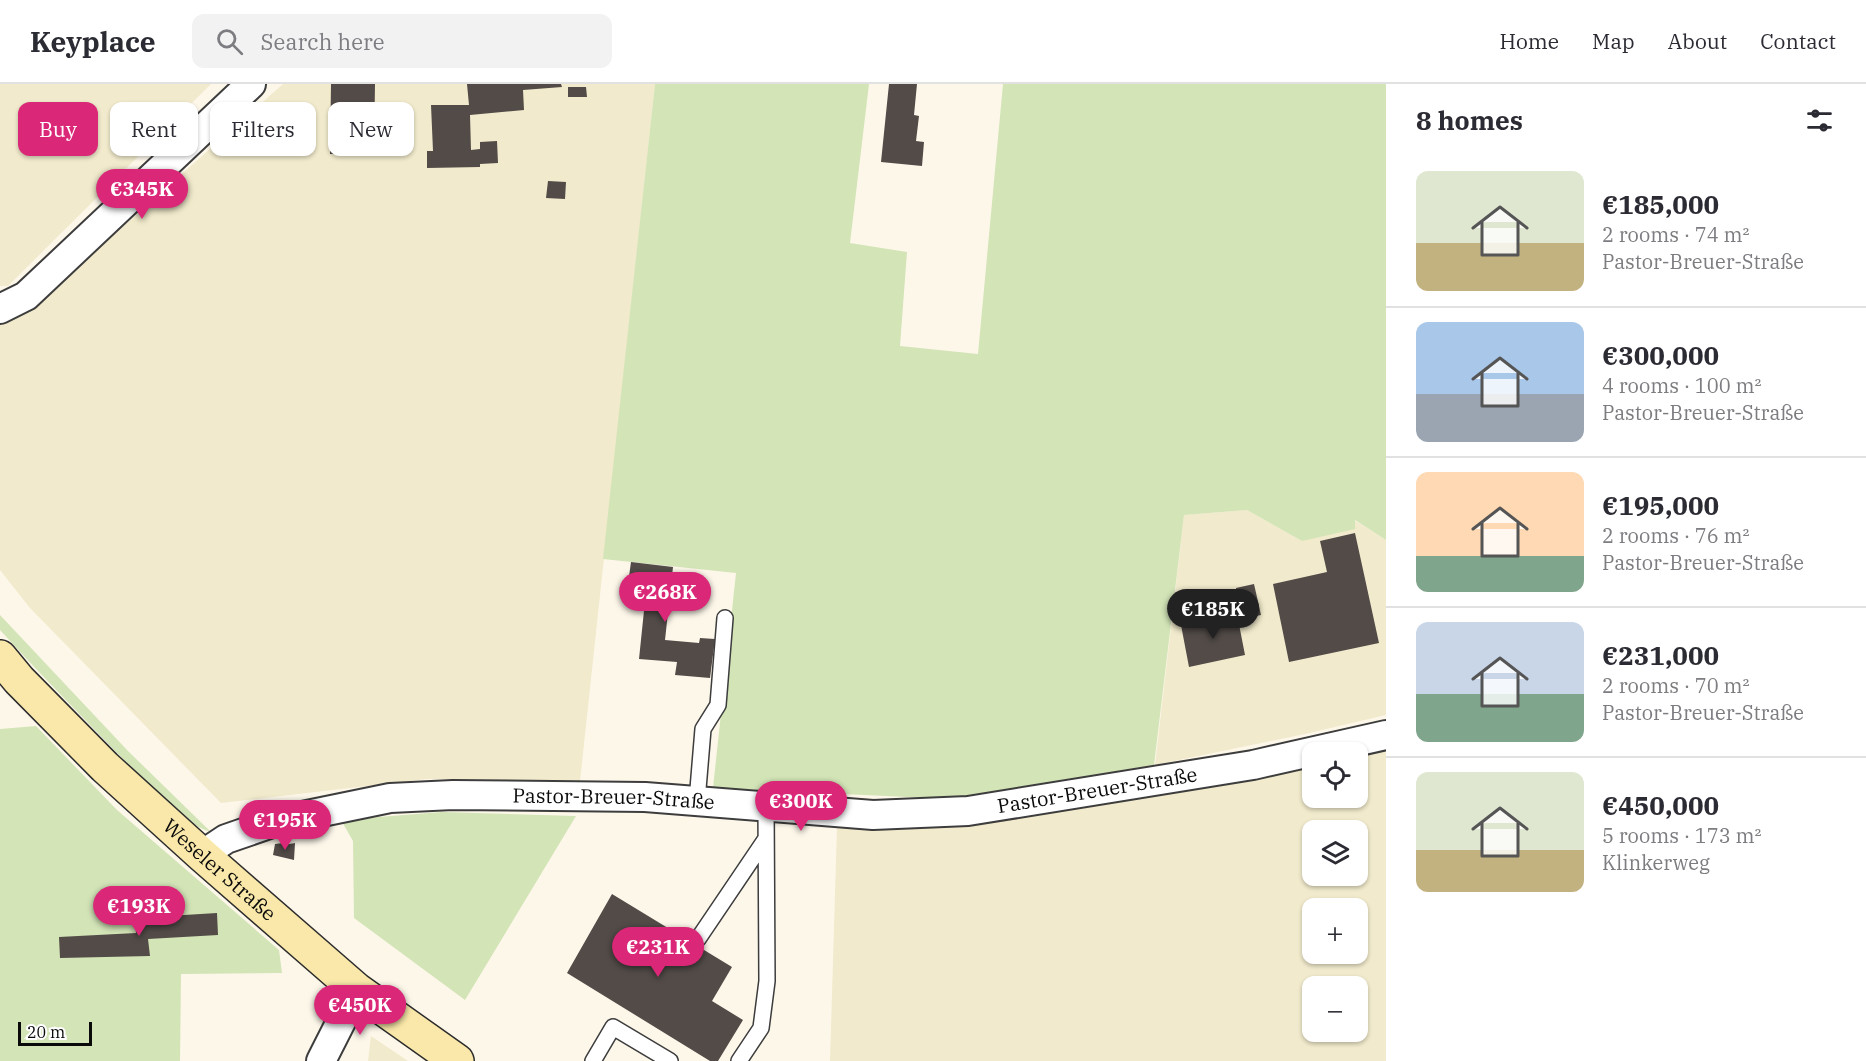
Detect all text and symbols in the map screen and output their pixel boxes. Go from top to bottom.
search box [192,14,612,68]
text: Keyplace [30,23,156,60]
icon: search [213,25,246,58]
text: Search here [261,27,385,56]
text: Home [1499,27,1559,55]
text: Map [1592,27,1635,55]
text: About [1668,27,1727,55]
text: Contact [1760,27,1836,55]
chip: Buy [18,102,98,156]
chip: Rent [110,102,198,156]
chip: Filters [210,102,316,156]
chip: New [328,102,414,156]
text: 8 homes [1416,103,1523,137]
icon: filters [1803,104,1836,137]
pin: €345K [100,169,184,220]
text: €345K [110,175,174,202]
text: €185,000 [1602,187,1719,221]
icon: home [1464,195,1536,267]
text: 2 rooms · 74 m² [1602,221,1749,248]
text: Pastor-Breuer-Straße [1602,248,1804,275]
text: €300,000 [1602,338,1719,372]
icon: home [1464,346,1536,418]
text: 4 rooms · 100 m² [1602,372,1761,399]
text: Pastor-Breuer-Straße [1602,399,1804,426]
text: €195,000 [1602,488,1719,522]
icon: home [1464,496,1536,568]
text: 2 rooms · 76 m² [1602,522,1749,549]
text: Pastor-Breuer-Straße [1602,549,1804,576]
pin: €268K [623,572,707,623]
text: €268K [633,578,697,605]
pin: €185K [1171,589,1255,640]
text: €185K [1181,595,1245,622]
text: €231,000 [1602,638,1719,672]
icon: home [1464,646,1536,718]
text: 2 rooms · 70 m² [1602,672,1749,699]
text: Pastor-Breuer-Straße [1602,699,1804,726]
map controls [1302,742,1368,1042]
button: locate [1302,742,1368,808]
street label: Pastor-Breuer-Straße [995,760,1199,819]
pin: €300K [759,781,843,832]
street label: Pastor-Breuer-Straße [513,782,716,815]
text: €300K [769,787,833,814]
text: €450,000 [1602,788,1719,822]
icon: home [1464,796,1536,868]
pin: €195K [243,800,327,851]
text: €195K [253,806,317,833]
street label: Weseler Straße [158,812,282,926]
button: layers [1302,820,1368,886]
text: 5 rooms · 173 m² [1602,822,1761,849]
text: Klinkerweg [1602,849,1710,876]
pin: €193K [97,886,181,937]
text: €193K [107,892,171,919]
button: + [1302,898,1368,964]
pin: €231K [616,927,700,978]
text: €231K [626,933,690,960]
button: − [1302,976,1368,1042]
pin: €450K [318,985,402,1036]
text: €450K [328,991,392,1018]
scale bar [18,1019,92,1046]
text: 20 m [27,1022,65,1042]

